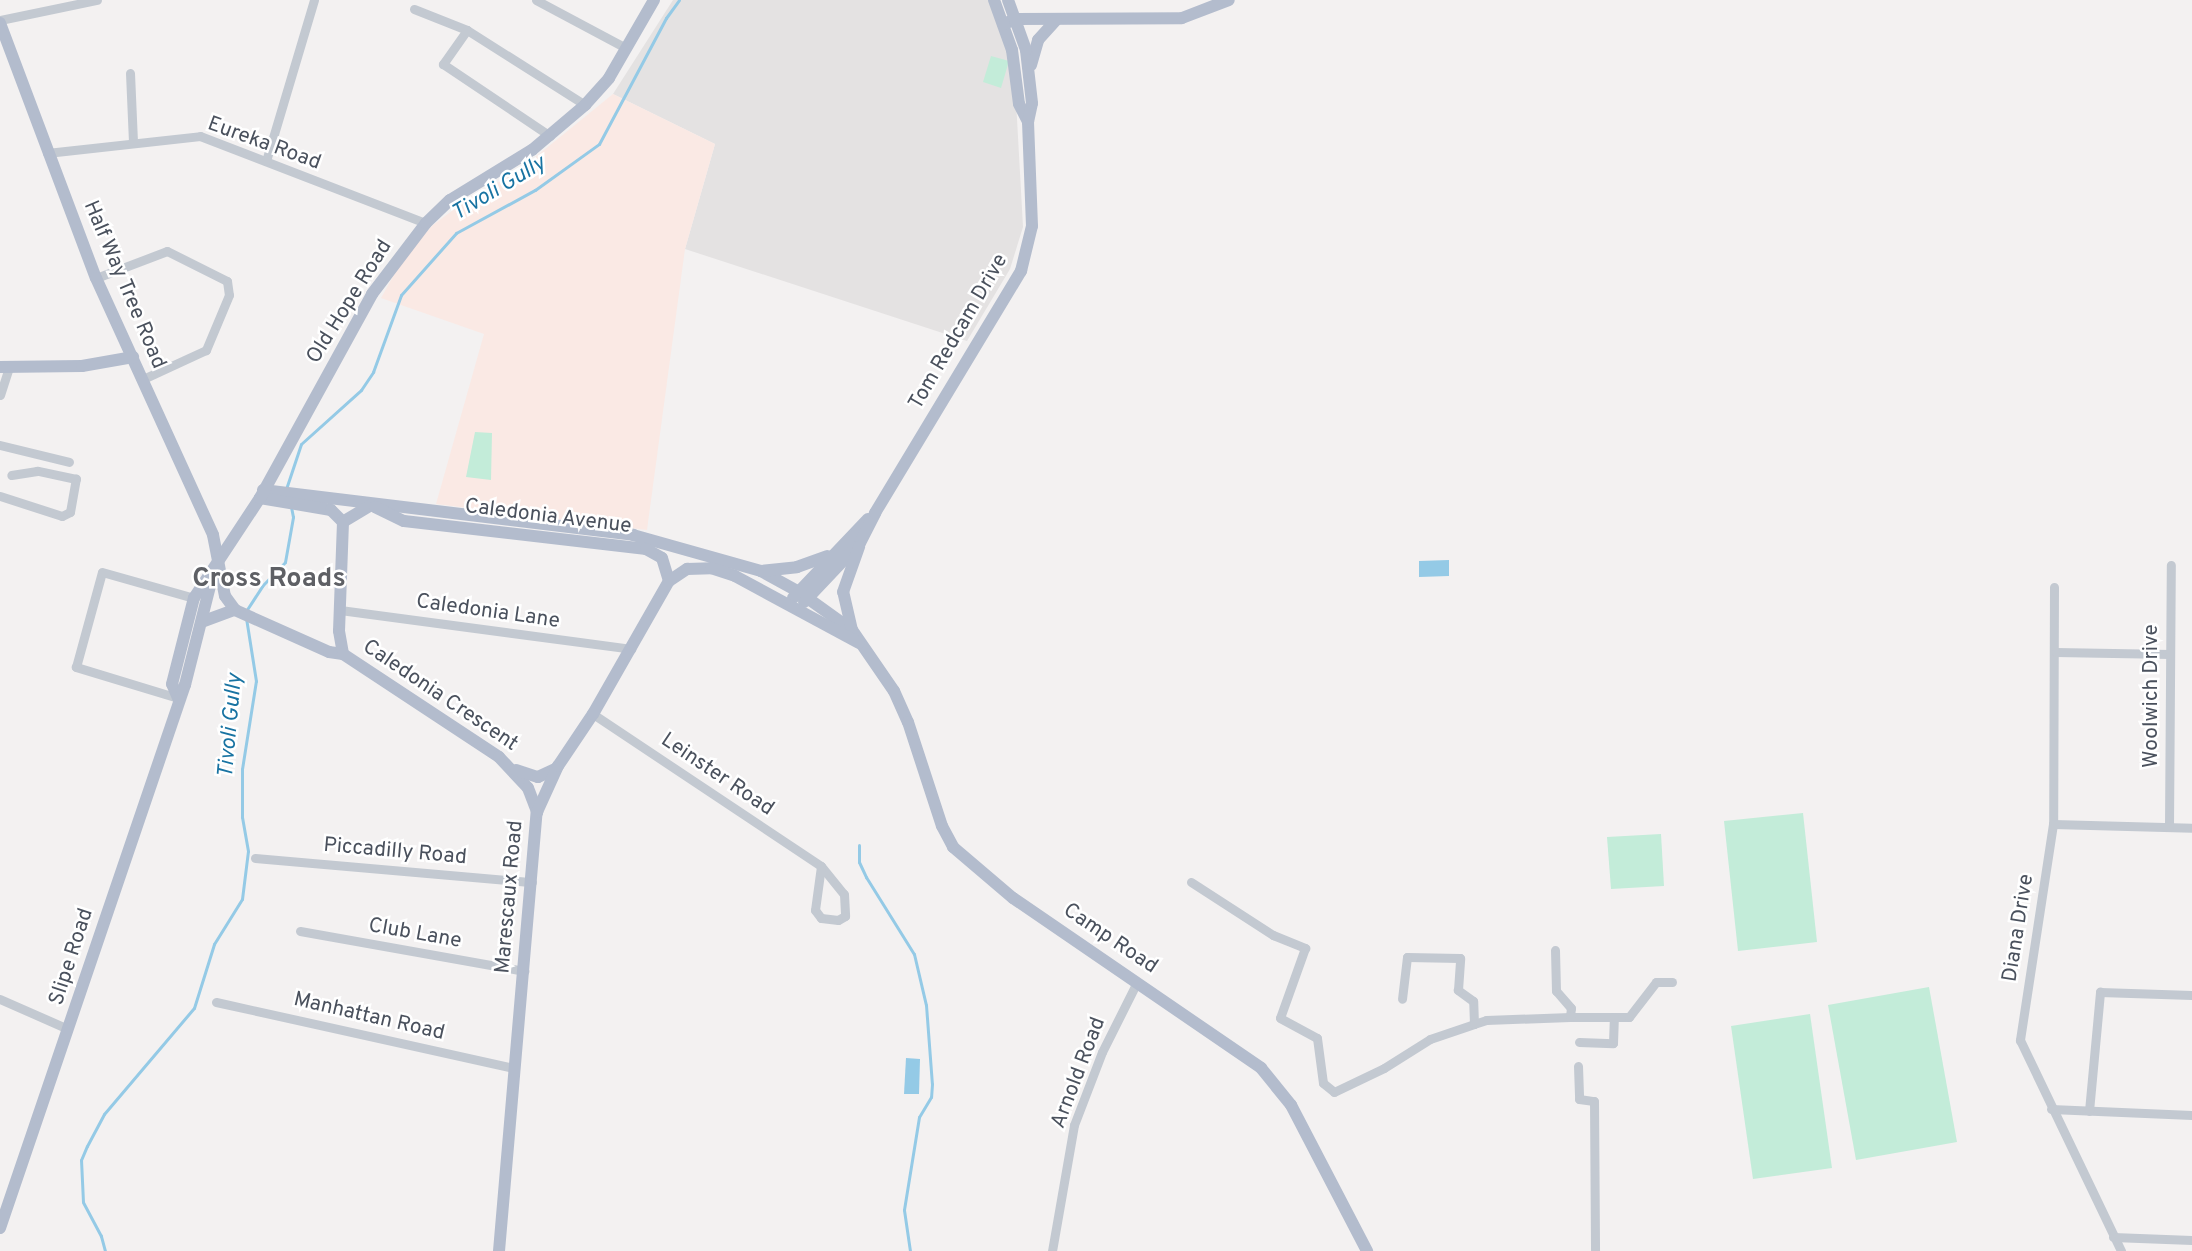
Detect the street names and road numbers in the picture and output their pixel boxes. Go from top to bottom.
street label: Eureka Road [204,112,324,176]
street label: Half Way Tree Road [77,197,171,373]
street label: Old Hope Road [302,236,398,368]
street label: Tom Redcam Drive [904,250,1014,414]
street label: Caledonia Avenue [463,494,633,540]
street label: Caledonia Lane [415,589,561,635]
street label: Woolwich Drive [2139,624,2165,768]
street label: Caledonia Crescent [358,635,522,757]
street label: Leinster Road [656,728,778,822]
street label: Marescaux Road [491,819,529,975]
street label: Piccadilly Road [322,833,468,871]
street label: Diana Drive [1998,872,2040,984]
street label: Camp Road [1058,898,1162,980]
street label: Slipe Road [44,905,100,1009]
street label: Club Lane [366,913,464,955]
street label: Manhattan Road [291,987,447,1047]
street label: Arnold Road [1046,1014,1112,1132]

